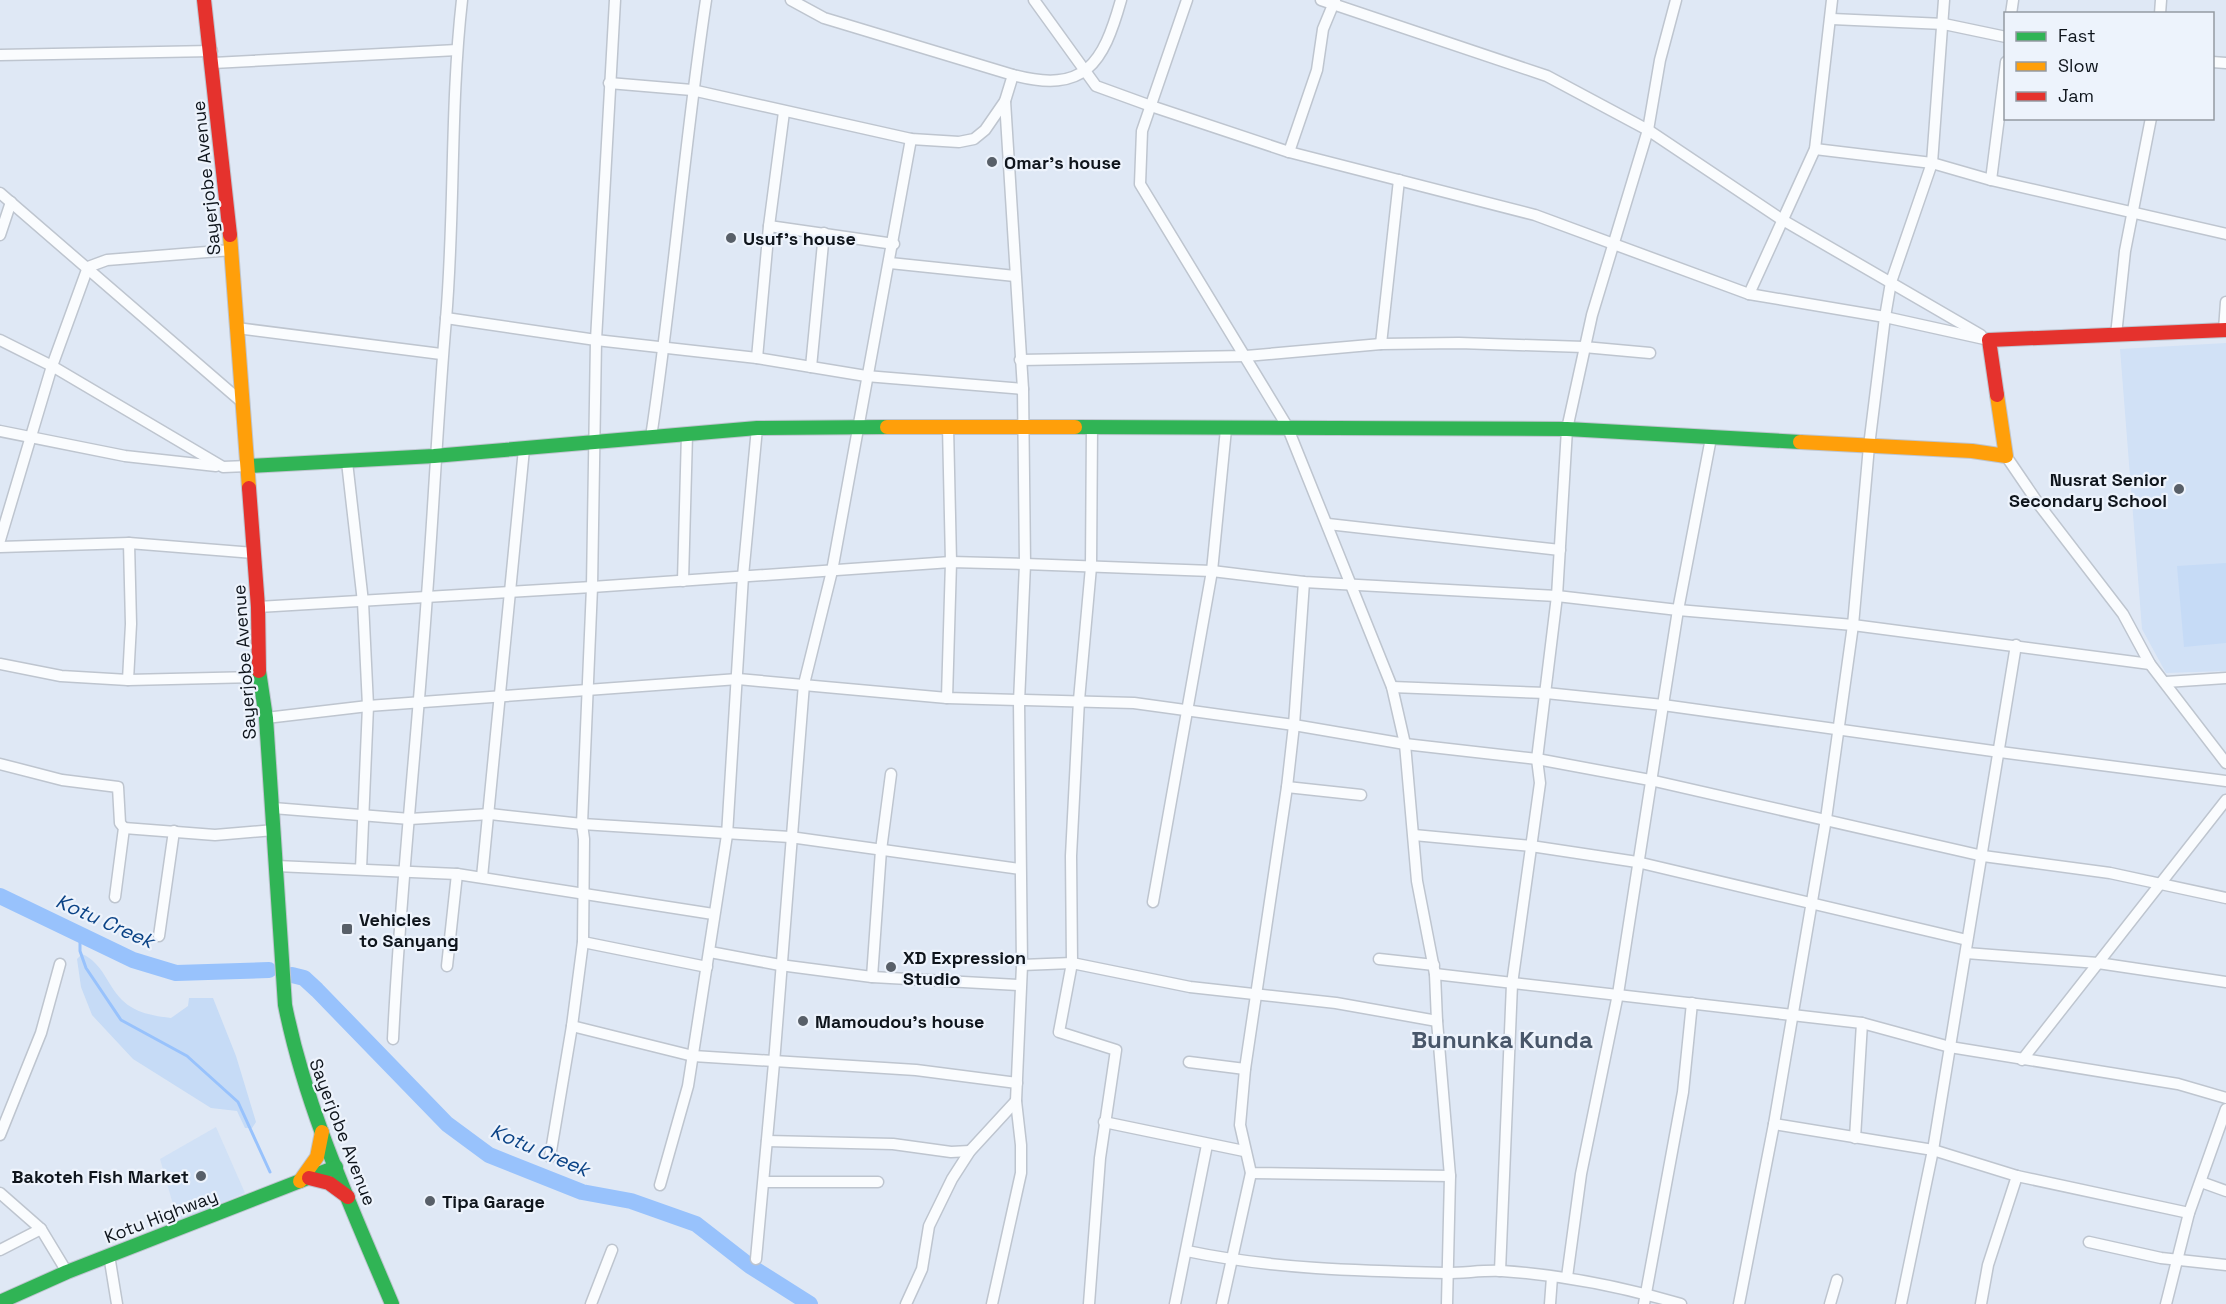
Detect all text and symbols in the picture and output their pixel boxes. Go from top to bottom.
legend [2004,12,2214,120]
text: Fast [2058,24,2095,47]
text: Slow [2058,54,2099,77]
text: Jam [2058,84,2094,107]
street label: Sayerjobe Avenue [186,100,226,256]
place label: Omar's house [1004,151,1121,174]
marker: Omar's house [985,155,999,169]
place label: Usuf's house [743,227,856,250]
marker: Usuf's house [724,231,738,245]
place label: Nusrat Senior Secondary School [2009,468,2167,512]
marker: Nusrat Senior Secondary School [2172,482,2186,496]
street label: Sayerjobe Avenue [227,584,261,740]
water label: Kotu Creek [52,888,160,955]
place label: Vehicles to Sanyang [359,908,459,952]
marker: Vehicles to Sanyang [340,922,354,936]
place label: XD Expression Studio [903,946,1026,990]
marker: XD Expression Studio [884,960,898,974]
place label: Mamoudou's house [815,1010,984,1033]
marker: Mamoudou's house [796,1014,810,1028]
district label: Bununka Kunda [1411,1024,1593,1055]
street label: Sayerjobe Avenue [304,1055,382,1209]
water label: Kotu Creek [487,1118,595,1183]
place label: Bakoteh Fish Market [12,1165,189,1188]
marker: Bakoteh Fish Market [194,1169,208,1183]
street label: Kotu Highway [101,1184,221,1248]
place label: Tipa Garage [442,1190,545,1213]
marker: Tipa Garage [423,1194,437,1208]

